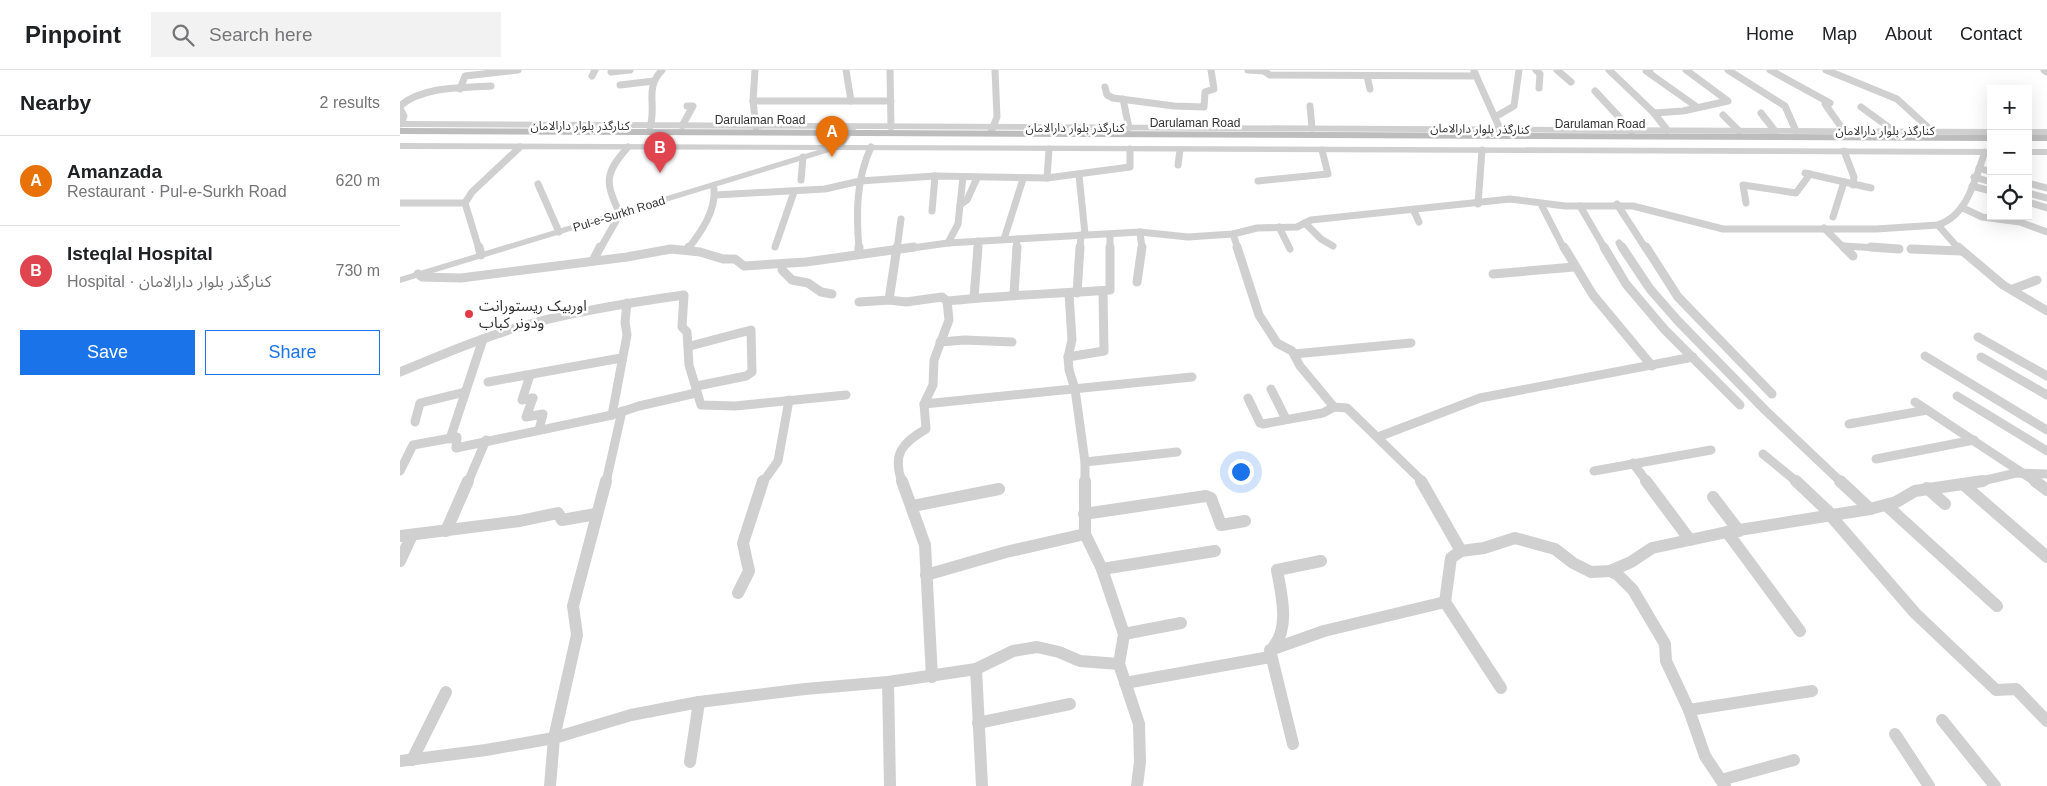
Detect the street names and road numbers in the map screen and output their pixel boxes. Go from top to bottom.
street label: Darulaman Road [715,113,805,127]
street label: Darulaman Road [1150,116,1240,130]
street label: Darulaman Road [1555,117,1645,131]
street label: کنارگذر بلوار دارالامان [530,119,631,133]
street label: کنارگذر بلوار دارالامان [1025,121,1126,135]
street label: کنارگذر بلوار دارالامان [1430,121,1531,137]
street label: کنارگذر بلوار دارالامان [1835,124,1936,138]
street label: Pul-e-Surkh Road [571,193,667,235]

